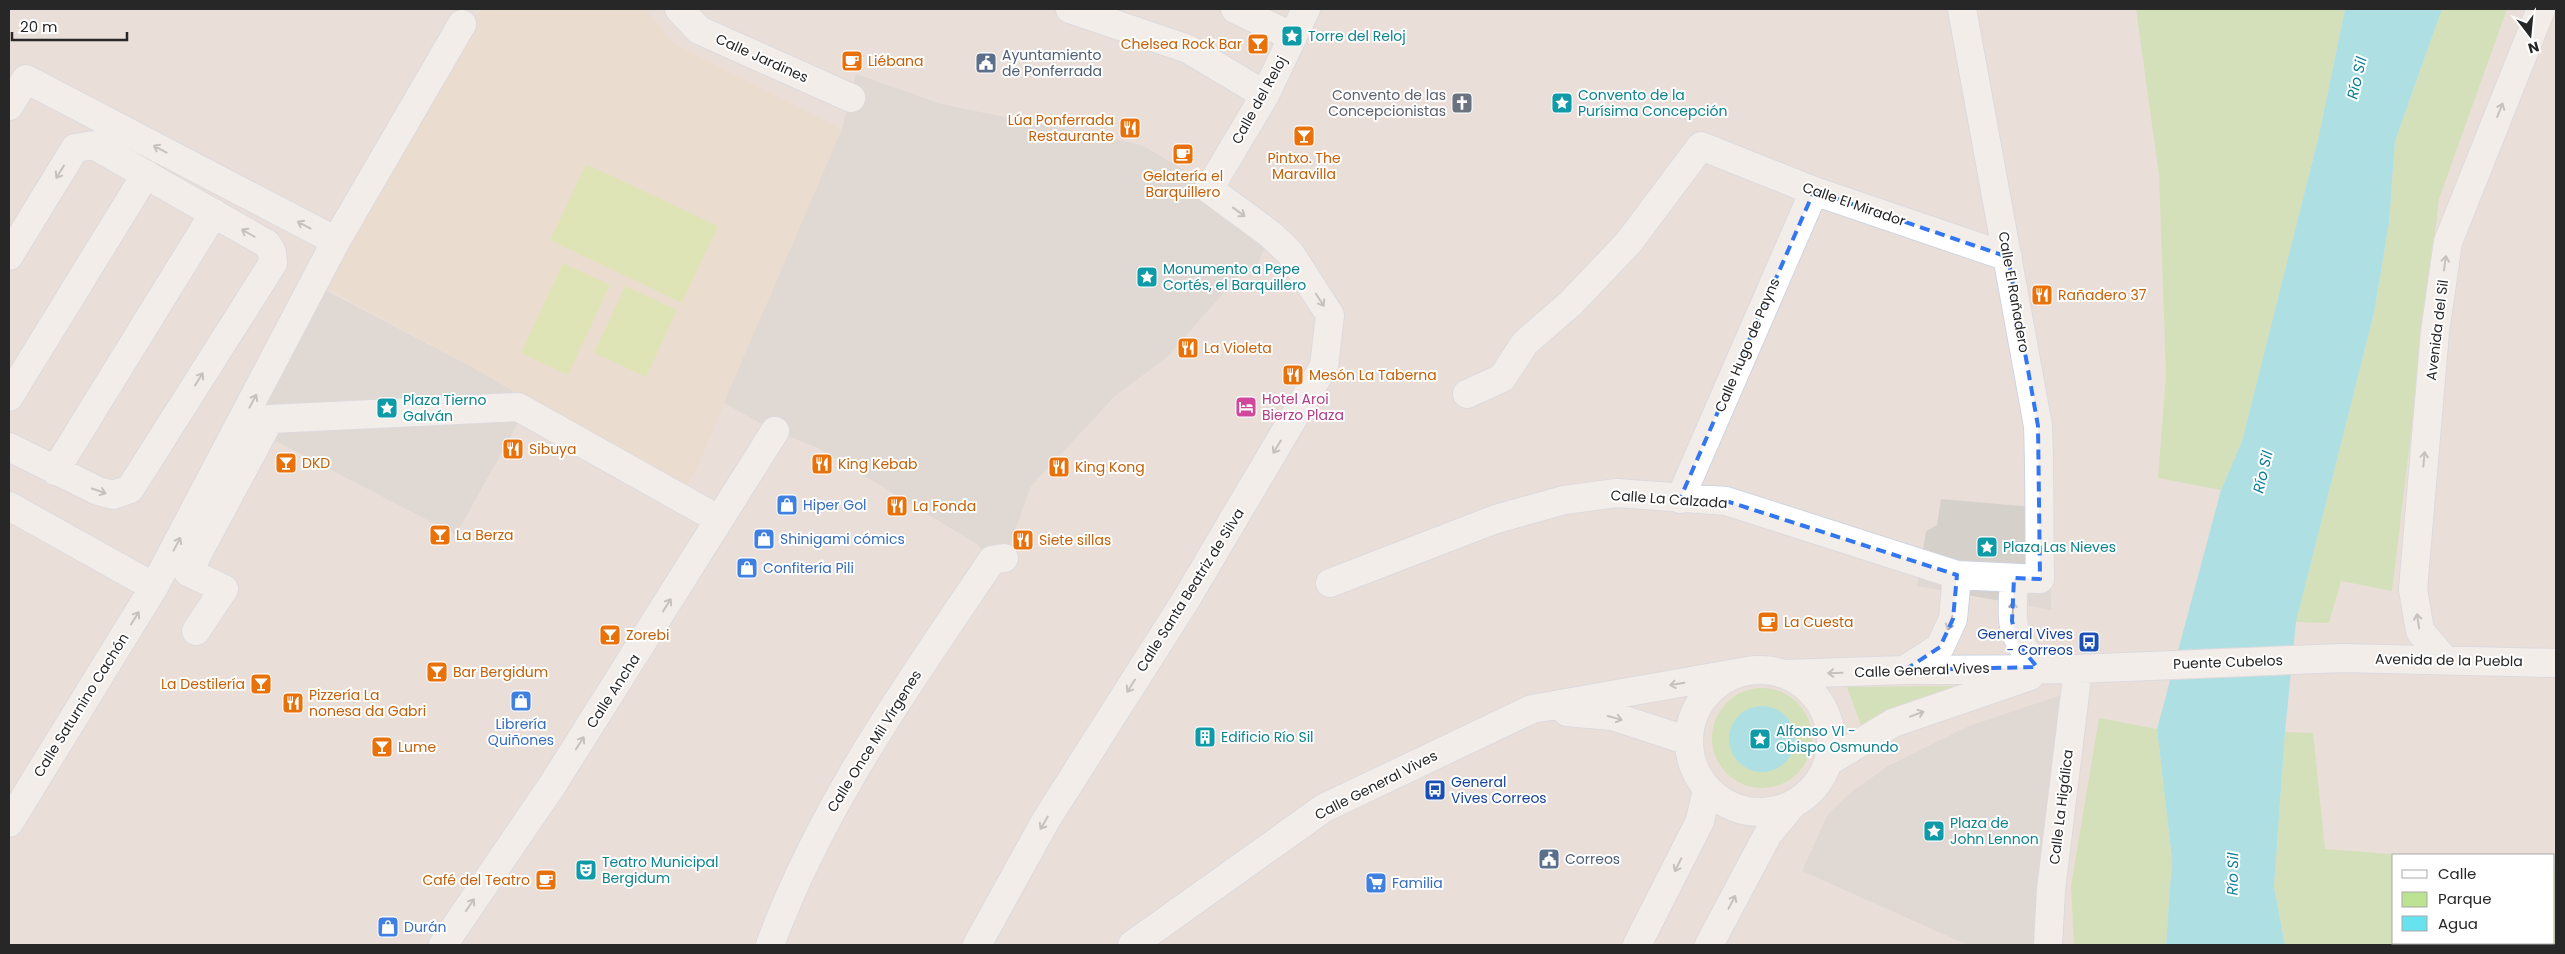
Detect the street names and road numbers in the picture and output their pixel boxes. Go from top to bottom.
street label: Calle Jardines [712,29,812,87]
street label: Calle del Reloj [1227,52,1291,148]
street label: Calle El Mirador [1800,177,1908,231]
street label: Calle El Rañadero [1994,230,2035,354]
street label: Calle Hugo de Payns [1710,275,1784,415]
street label: Avenida del Sil [2421,278,2453,382]
street label: Calle La Calzada [1610,485,1728,513]
street label: Calle Santa Beatriz de Silva [1131,504,1249,676]
street label: Calle Saturnino Cachón [28,629,134,781]
street label: Avenida de la Puebla [2375,649,2523,671]
street label: Calle Ancha [581,650,645,732]
street label: Puente Cubelos [2173,650,2283,674]
street label: Calle General Vives [1854,658,1990,682]
street label: Calle Once Mil Vírgenes [822,666,926,816]
street label: Calle General Vives [1311,745,1441,825]
street label: Calle La Higálica [2044,748,2078,866]

